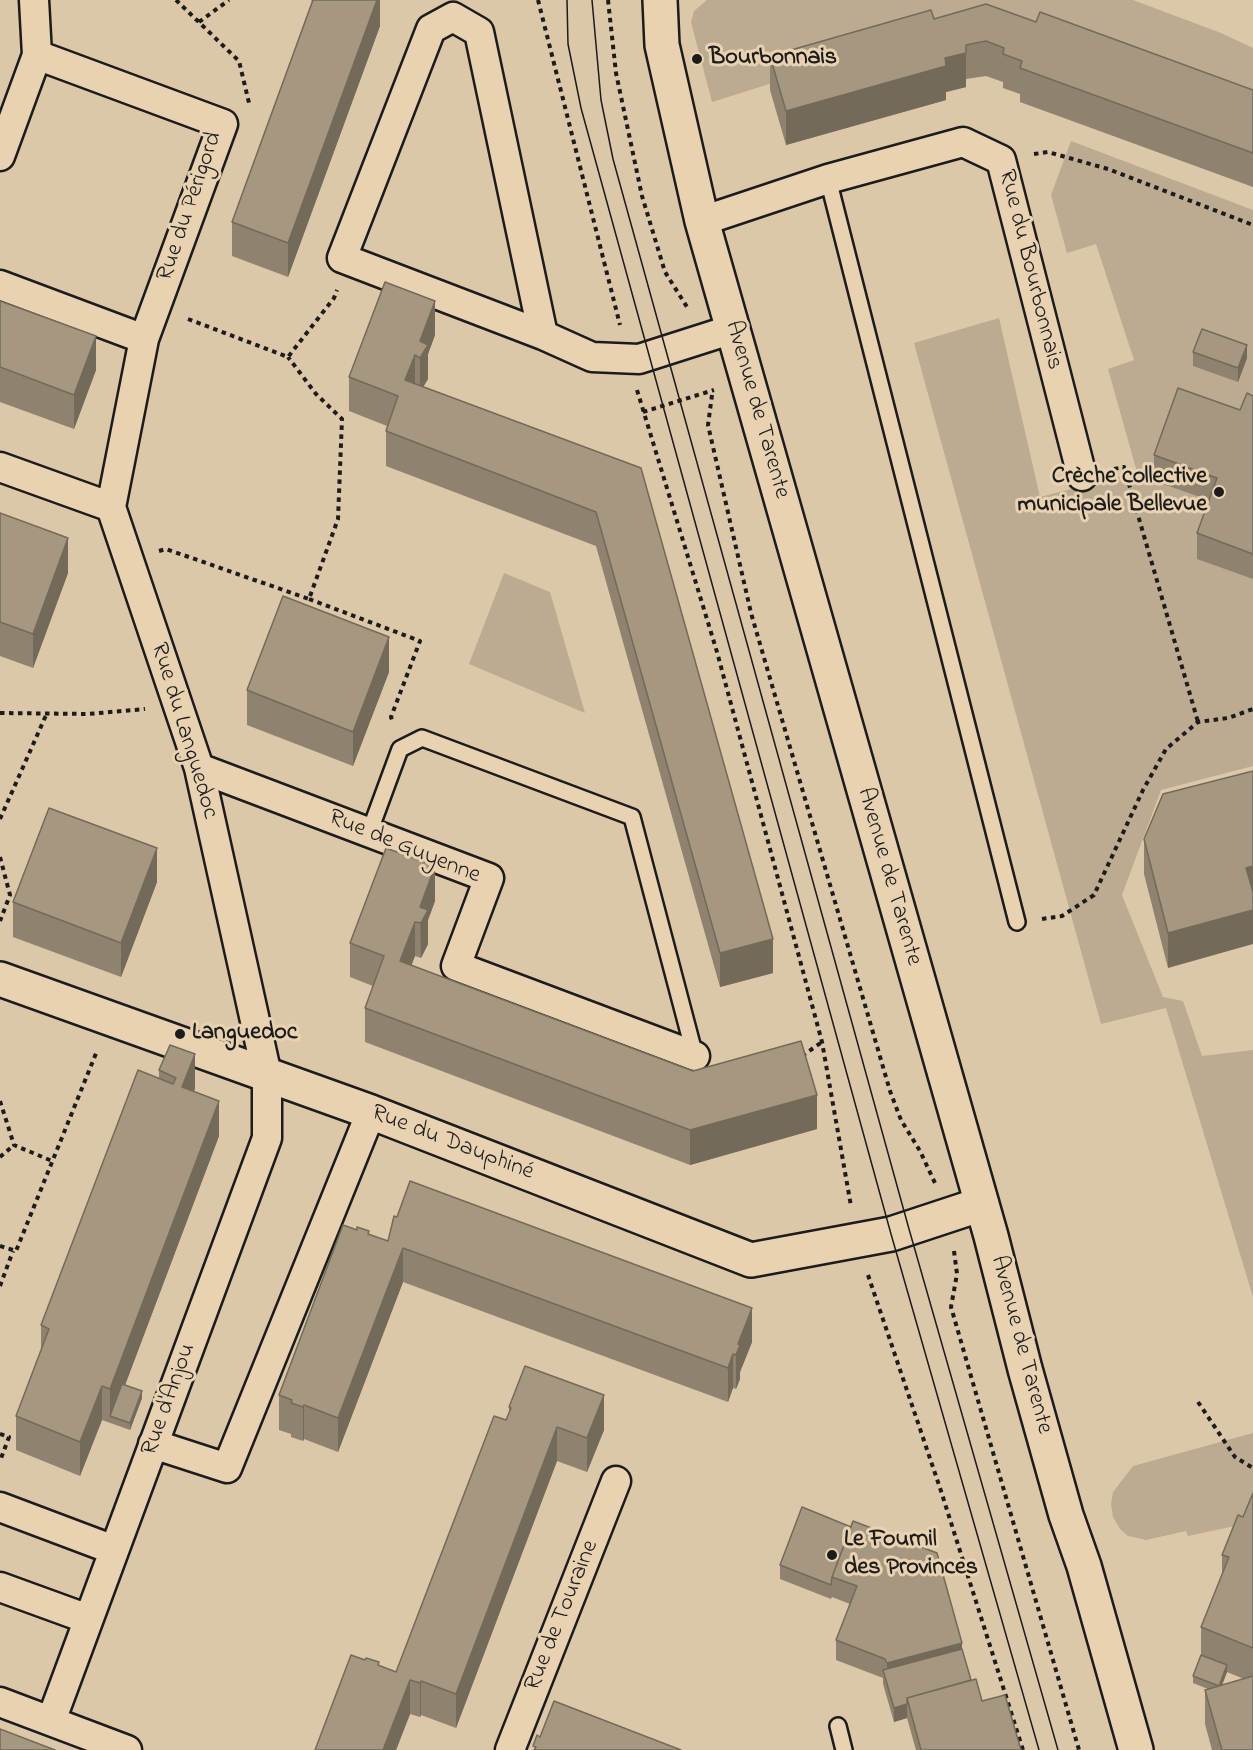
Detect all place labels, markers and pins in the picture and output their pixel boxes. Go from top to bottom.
place label: Bourbonnais [709,45,837,73]
marker: Bourbonnais [690,52,704,66]
place label: Crèche collective municipale Bellevue [1017,464,1207,520]
marker: Crèche collective municipale Bellevue [1212,485,1226,499]
place label: Languedoc [192,1020,298,1048]
marker: Languedoc [173,1027,187,1041]
place label: Le Fournil des Provinces [844,1527,978,1583]
marker: Le Fournil des Provinces [825,1548,839,1562]

